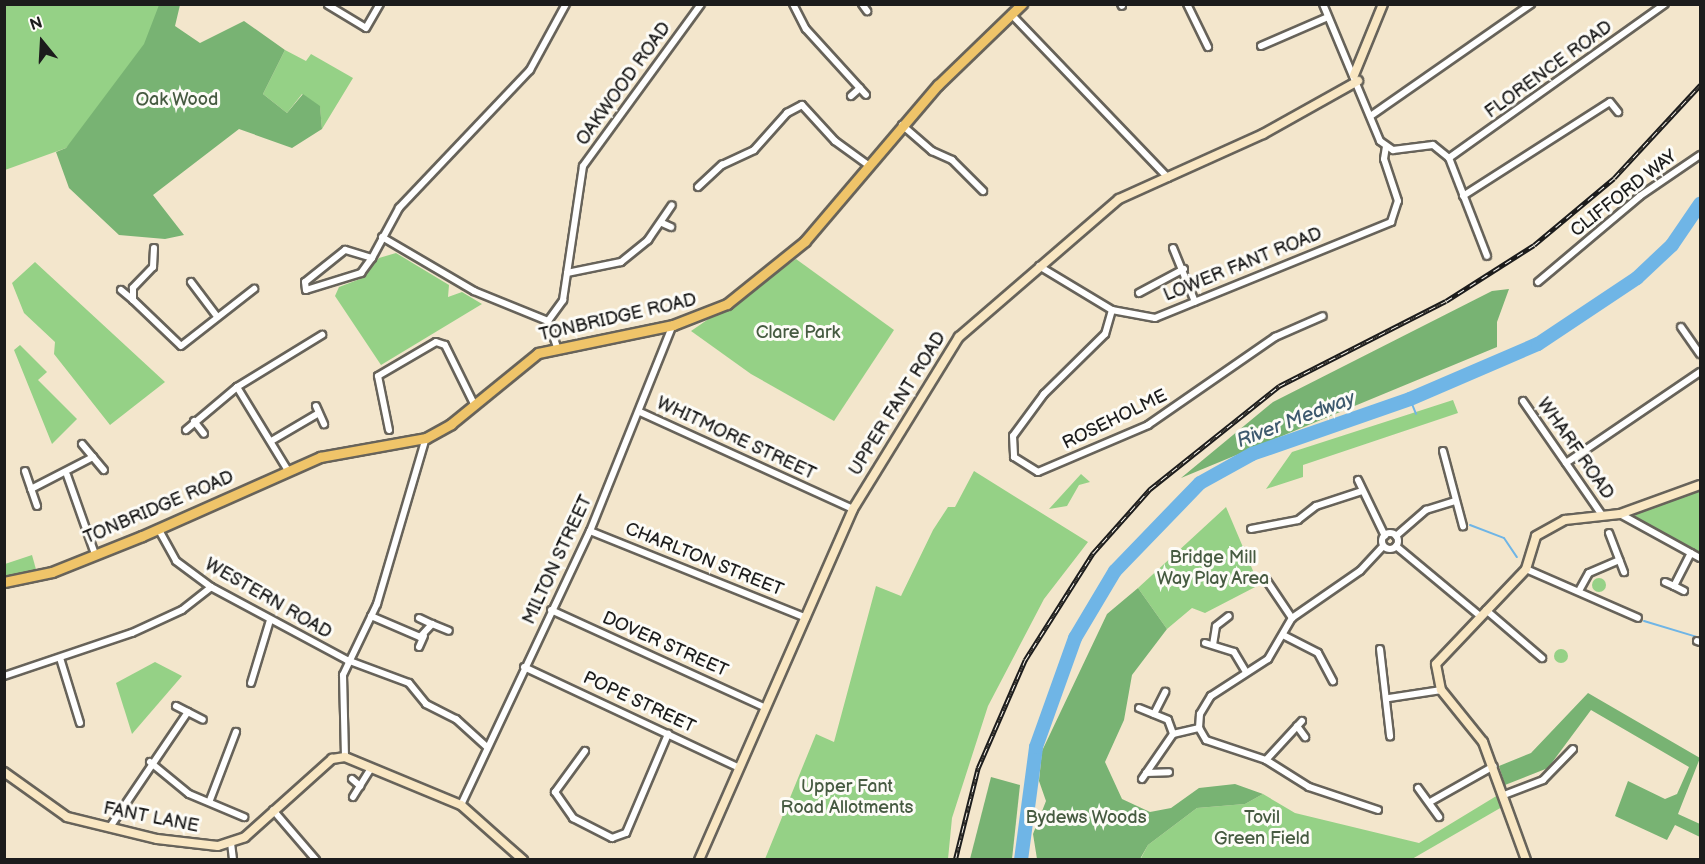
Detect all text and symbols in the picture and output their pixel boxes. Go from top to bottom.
north arrow [12,12,72,72]
text: N [28,14,45,35]
street label: FLORENCE ROAD [1481,17,1617,123]
street label: OAKWOOD ROAD [572,18,676,150]
park label: Oak Wood [135,89,219,111]
street label: CLIFFORD WAY [1566,146,1682,242]
street label: LOWER FANT ROAD [1161,223,1325,307]
street label: TONBRIDGE ROAD [537,289,699,347]
park label: Clare Park [756,322,840,344]
street label: UPPER FANT ROAD [845,328,951,480]
street label: ROSEHOLME [1059,385,1171,455]
water label: River Medway [1233,386,1359,454]
street label: WHITMORE STREET [653,393,819,485]
street label: WHARF ROAD [1532,394,1618,504]
street label: TONBRIDGE ROAD [81,467,237,549]
street label: MILTON STREET [519,492,597,628]
street label: CHARLTON STREET [622,518,786,602]
park label: Bridge Mill Way Play Area [1156,548,1270,590]
street label: WESTERN ROAD [201,554,335,644]
street label: DOVER STREET [599,608,731,682]
street label: POPE STREET [579,667,699,739]
park label: Upper Fant Road Allotments [781,777,913,820]
street label: FANT LANE [101,798,201,838]
park label: Bydews Woods [1025,807,1147,829]
park label: Tovil Green Field [1214,808,1310,850]

